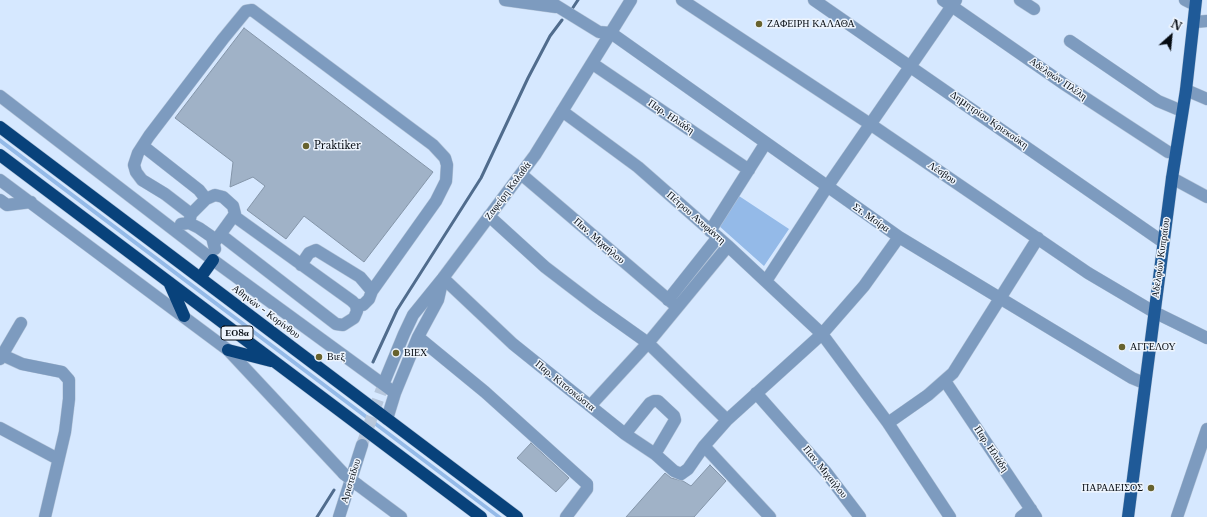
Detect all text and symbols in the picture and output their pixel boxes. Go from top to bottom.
north arrow [1151,16,1191,56]
text: N [1169,17,1184,34]
place label: ΖΑΦΕΙΡΗ ΚΑΛΑΘΑ [767,18,855,30]
marker: ΖΑΦΕΙΡΗ ΚΑΛΑΘΑ [754,19,764,29]
street label: Αδελφών Πλέλη [1027,55,1089,103]
street label: Δημητρίου Κριεκούκη [948,88,1030,152]
street label: Παρ. Ηλιάδη [646,97,696,137]
place label: Praktiker [314,140,361,152]
marker: Praktiker [301,141,311,151]
street label: Λέσβου [925,159,959,187]
street label: Ζαφείρη Καλαθά [482,160,534,222]
street label: Πέτρου Ανυφάντη [664,189,728,247]
street label: Στ. Μοίρα [850,201,892,235]
street label: Παν. Μιχαήλου [571,216,627,266]
street label: Αδελφών Κυπραίου [1149,217,1173,299]
street label: Αθηνών - Κορίνθου [229,282,303,342]
road number: ΕΟ8α [221,326,253,340]
place label: ΑΓΓΕΛΟΥ [1130,341,1176,353]
marker: ΑΓΓΕΛΟΥ [1117,342,1127,352]
place label: ΒΙΕΧ [404,347,427,359]
marker: ΒΙΕΧ [391,348,401,358]
place label: Βιεξ [327,351,345,363]
marker: Βιεξ [314,352,324,362]
street label: Παρ. Κιτσοκώστα [533,358,597,414]
street label: Παρ. Ηλιάδη [971,424,1011,474]
street label: Παν. Μιχαήλου [800,444,850,500]
street label: Αριστείδου [339,457,363,505]
place label: ΠΑΡΑΔΕΙΣΟΣ [1082,482,1143,494]
marker: ΠΑΡΑΔΕΙΣΟΣ [1146,483,1156,493]

